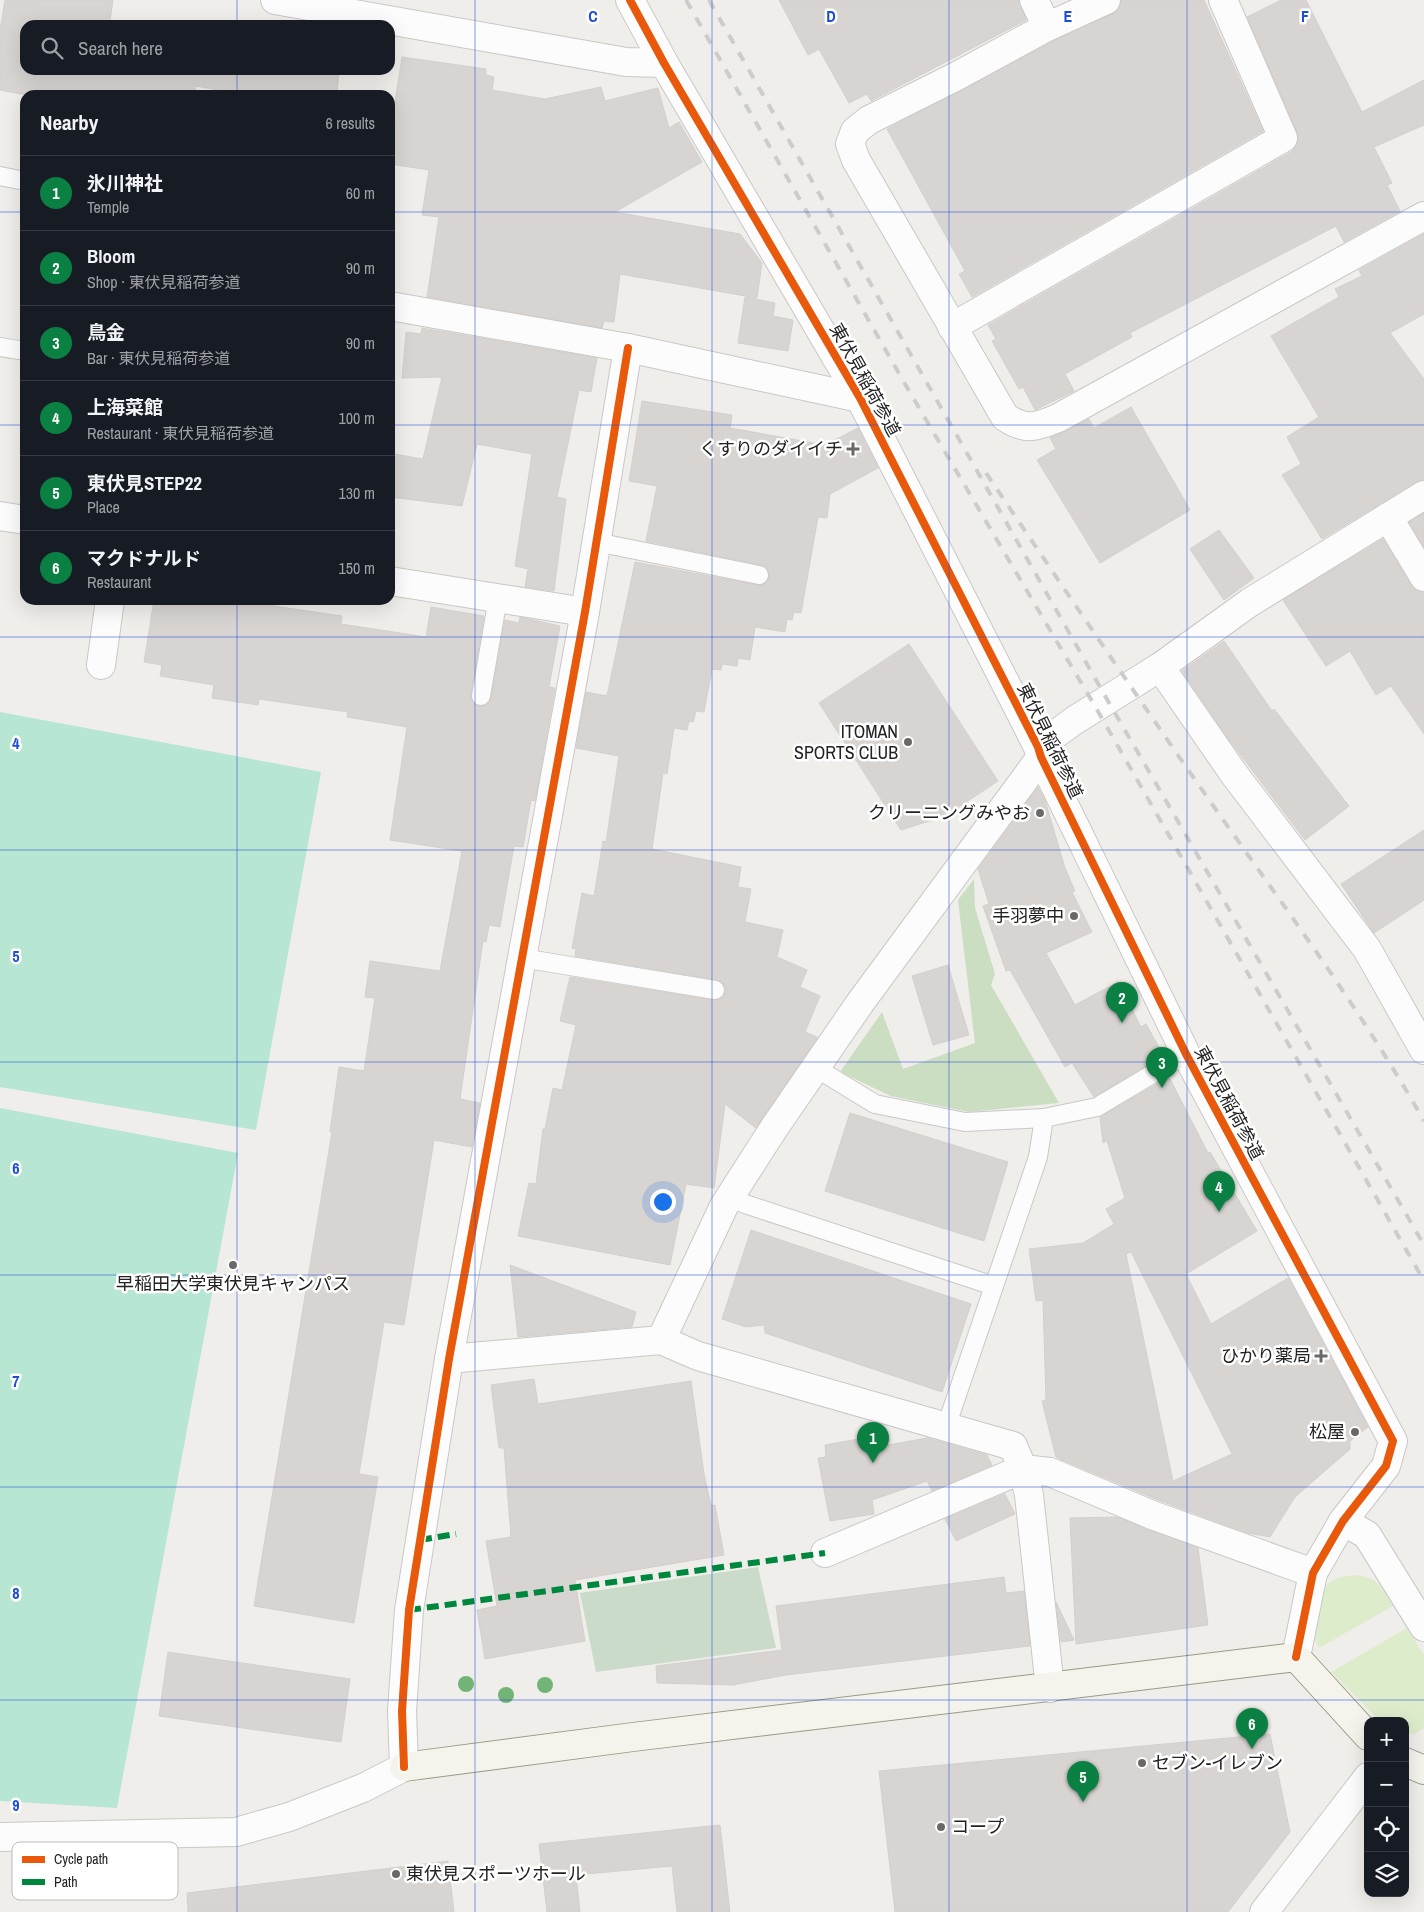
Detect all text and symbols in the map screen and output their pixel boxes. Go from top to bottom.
text: C [588,5,598,27]
text: D [826,5,836,27]
text: E [1064,5,1073,27]
text: F [1301,5,1309,27]
search box [20,20,395,75]
icon: search [38,34,66,62]
text: Search here [78,35,163,61]
text: Nearby [40,108,98,137]
text: 6 results [325,112,375,134]
text: 氷川神社 [87,170,163,196]
text: 1 [52,182,60,204]
text: 60 m [346,182,375,204]
text: Temple [87,196,129,218]
text: Bloom [87,243,135,269]
text: 2 [52,257,60,279]
text: 90 m [346,257,375,279]
text: Shop · 東伏見稲荷参道 [87,271,241,293]
text: 鳥金 [87,319,125,345]
street label: 東伏見稲荷参道 [824,319,907,441]
text: 3 [52,332,60,354]
text: 90 m [346,332,375,354]
text: Bar · 東伏見稲荷参道 [87,347,230,369]
text: 上海菜館 [87,394,163,420]
text: 4 [52,407,60,429]
text: 100 m [339,407,375,429]
text: Restaurant · 東伏見稲荷参道 [87,422,274,444]
place label: くすりのダイイチ [699,436,843,461]
marker: くすりのダイイチ [847,443,859,455]
text: 東伏見STEP22 [87,470,202,496]
text: 5 [52,482,60,504]
text: 130 m [339,482,375,504]
text: Place [87,496,120,518]
text: マクドナルド [87,545,201,571]
text: 6 [52,557,60,579]
text: 150 m [339,557,375,579]
text: Restaurant [87,571,151,593]
street label: 東伏見稲荷参道 [1012,679,1089,803]
place label: ITOMAN SPORTS CLUB [794,719,898,765]
text: 4 [12,732,20,754]
marker: ITOMAN SPORTS CLUB [902,736,914,748]
place label: クリーニングみやお [868,800,1030,825]
marker: クリーニングみやお [1034,807,1046,819]
place label: 手羽夢中 [992,903,1064,928]
marker: 手羽夢中 [1068,910,1080,922]
text: 5 [12,945,20,967]
pin: 2 [1106,982,1138,1023]
street label: 東伏見稲荷参道 [1189,1041,1270,1164]
pin: 3 [1146,1047,1178,1088]
text: 6 [12,1157,20,1179]
pin: 4 [1203,1171,1235,1212]
your location [650,1189,676,1215]
marker: 早稲田大学東伏見キャンパス [227,1259,239,1271]
place label: 早稲田大学東伏見キャンパス [116,1271,350,1296]
place label: ひかり薬局 [1221,1343,1311,1368]
marker: ひかり薬局 [1315,1350,1327,1362]
text: 7 [12,1370,20,1392]
place label: 松屋 [1309,1419,1345,1444]
pin: 1 [857,1422,889,1463]
marker: 松屋 [1349,1426,1361,1438]
text: 8 [12,1582,20,1604]
pin: 6 [1236,1708,1268,1749]
map controls [1364,1717,1409,1897]
button: + [1364,1717,1409,1762]
place label: セブン-イレブン [1152,1750,1283,1775]
marker: セブン-イレブン [1136,1757,1148,1769]
pin: 5 [1067,1761,1099,1802]
button: − [1364,1762,1409,1807]
text: 9 [12,1794,20,1816]
button: locate [1364,1807,1409,1852]
place label: コープ [951,1814,1004,1839]
marker: コープ [935,1821,947,1833]
legend [12,1842,178,1900]
text: Cycle path [54,1850,108,1868]
button: layers [1364,1852,1409,1897]
place label: 東伏見スポーツホール [406,1861,586,1886]
marker: 東伏見スポーツホール [390,1868,402,1880]
text: Path [54,1873,78,1891]

